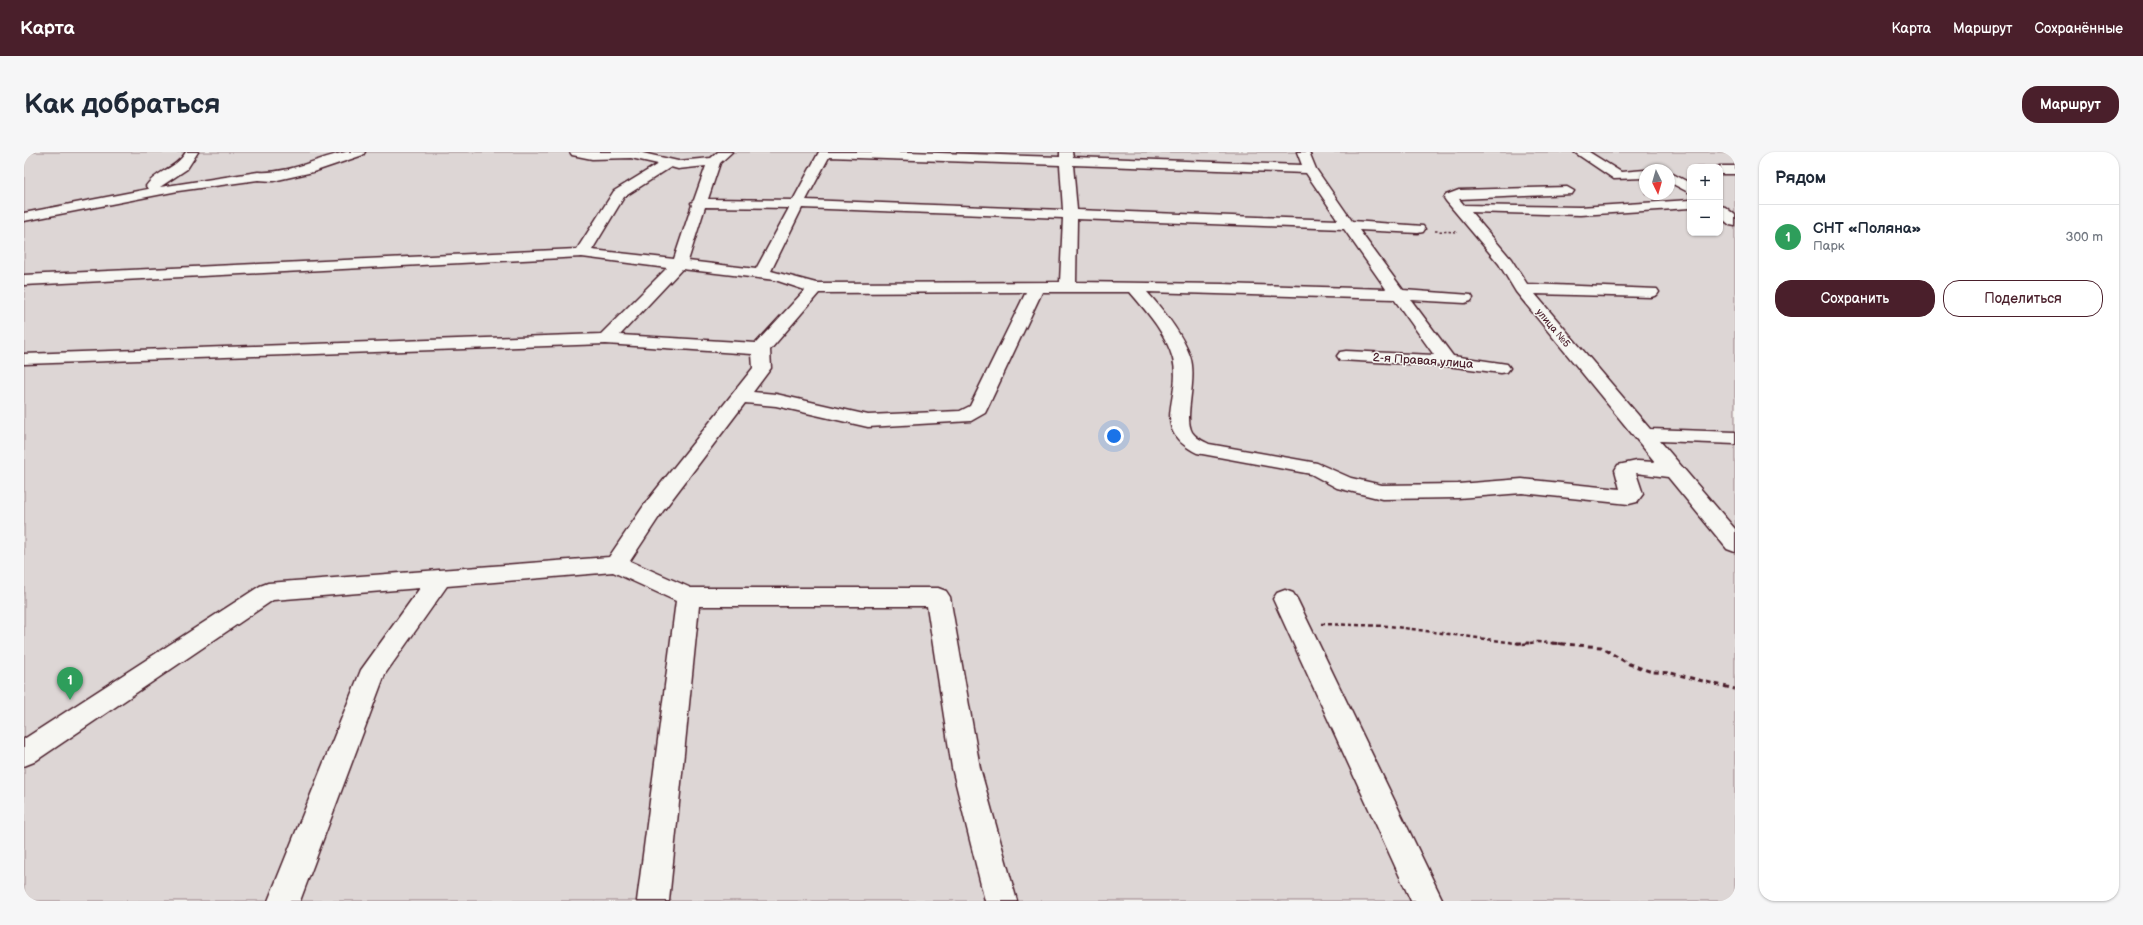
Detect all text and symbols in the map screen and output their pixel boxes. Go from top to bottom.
text: Карта [20,17,74,40]
text: Карта [1892,20,1931,37]
text: Маршрут [1953,20,2013,37]
text: Сохранённые [2035,20,2123,37]
button: Маршрут [2022,86,2119,123]
text: Как добраться [24,88,221,121]
north arrow [1639,164,1675,200]
map controls [1687,164,1723,236]
button: + [1687,164,1723,200]
text: Рядом [1775,168,1826,188]
button: − [1687,200,1723,236]
text: СНТ «Поляна» [1813,219,1921,238]
text: 1 [1785,229,1791,245]
text: 300 m [2065,229,2103,245]
text: Парк [1813,238,1845,254]
button: Сохранить [1775,280,1935,317]
button: Поделиться [1943,280,2103,317]
street label: улица №5 [1533,306,1573,350]
street label: 2-я Правая улица [1372,350,1474,372]
your location [1104,426,1124,446]
pin: 1 [57,667,83,700]

